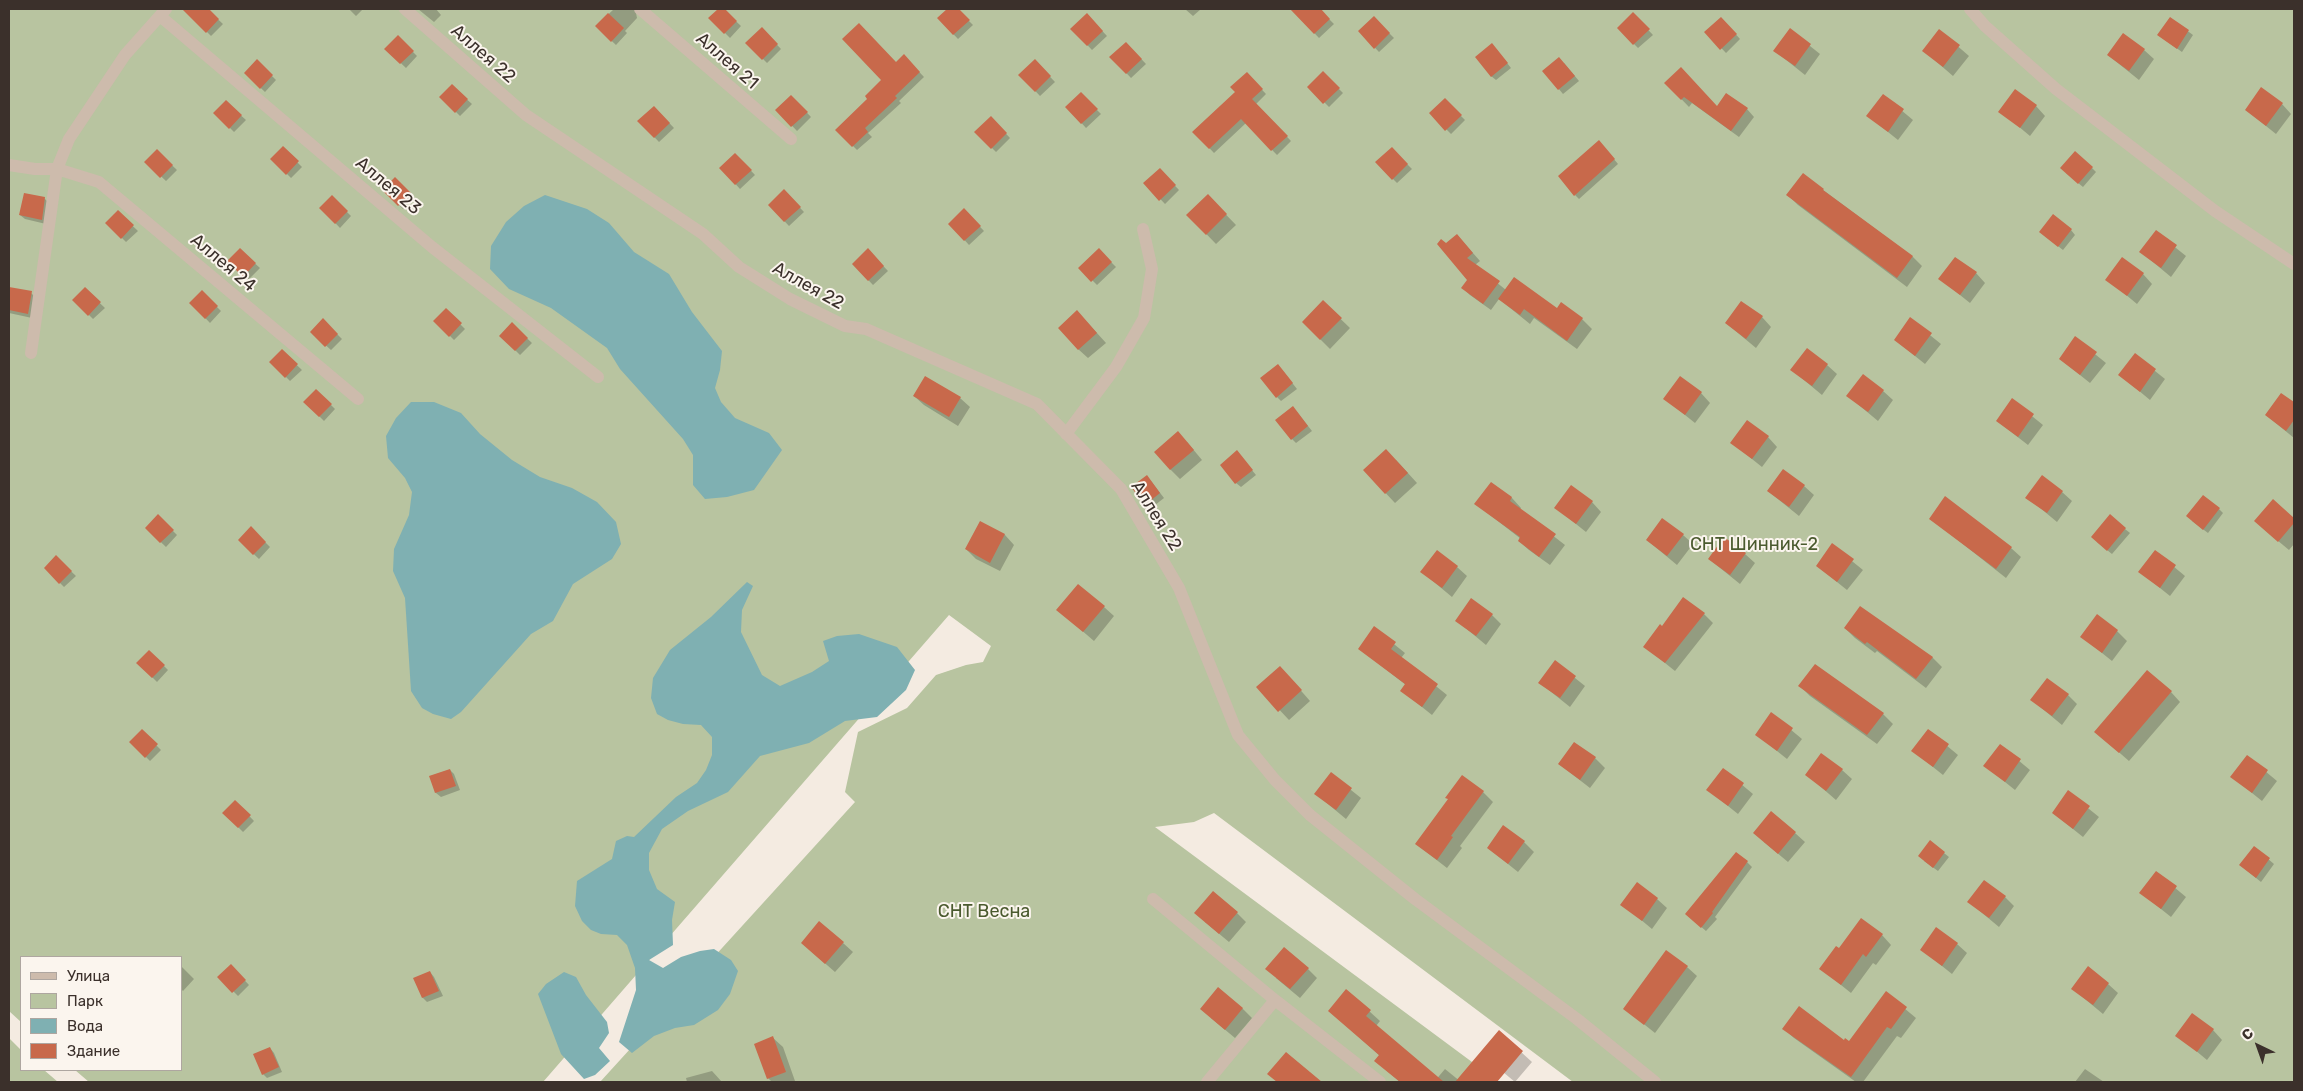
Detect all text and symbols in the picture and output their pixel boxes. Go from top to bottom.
street label: Аллея 22 [446,20,520,88]
street label: Аллея 21 [691,28,763,94]
street label: Аллея 23 [351,152,425,220]
street label: Аллея 24 [186,229,260,297]
street label: Аллея 22 [768,258,848,314]
street label: Аллея 22 [1126,477,1186,555]
park label: СНТ Шинник-2 [1690,534,1818,556]
park label: СНТ Весна [938,901,1030,923]
legend [20,956,182,1071]
text: Улица [67,967,110,985]
text: Парк [67,992,103,1010]
text: Вода [67,1017,103,1035]
north arrow [2233,1021,2283,1071]
text: С [2238,1025,2257,1044]
text: Здание [67,1042,120,1060]

